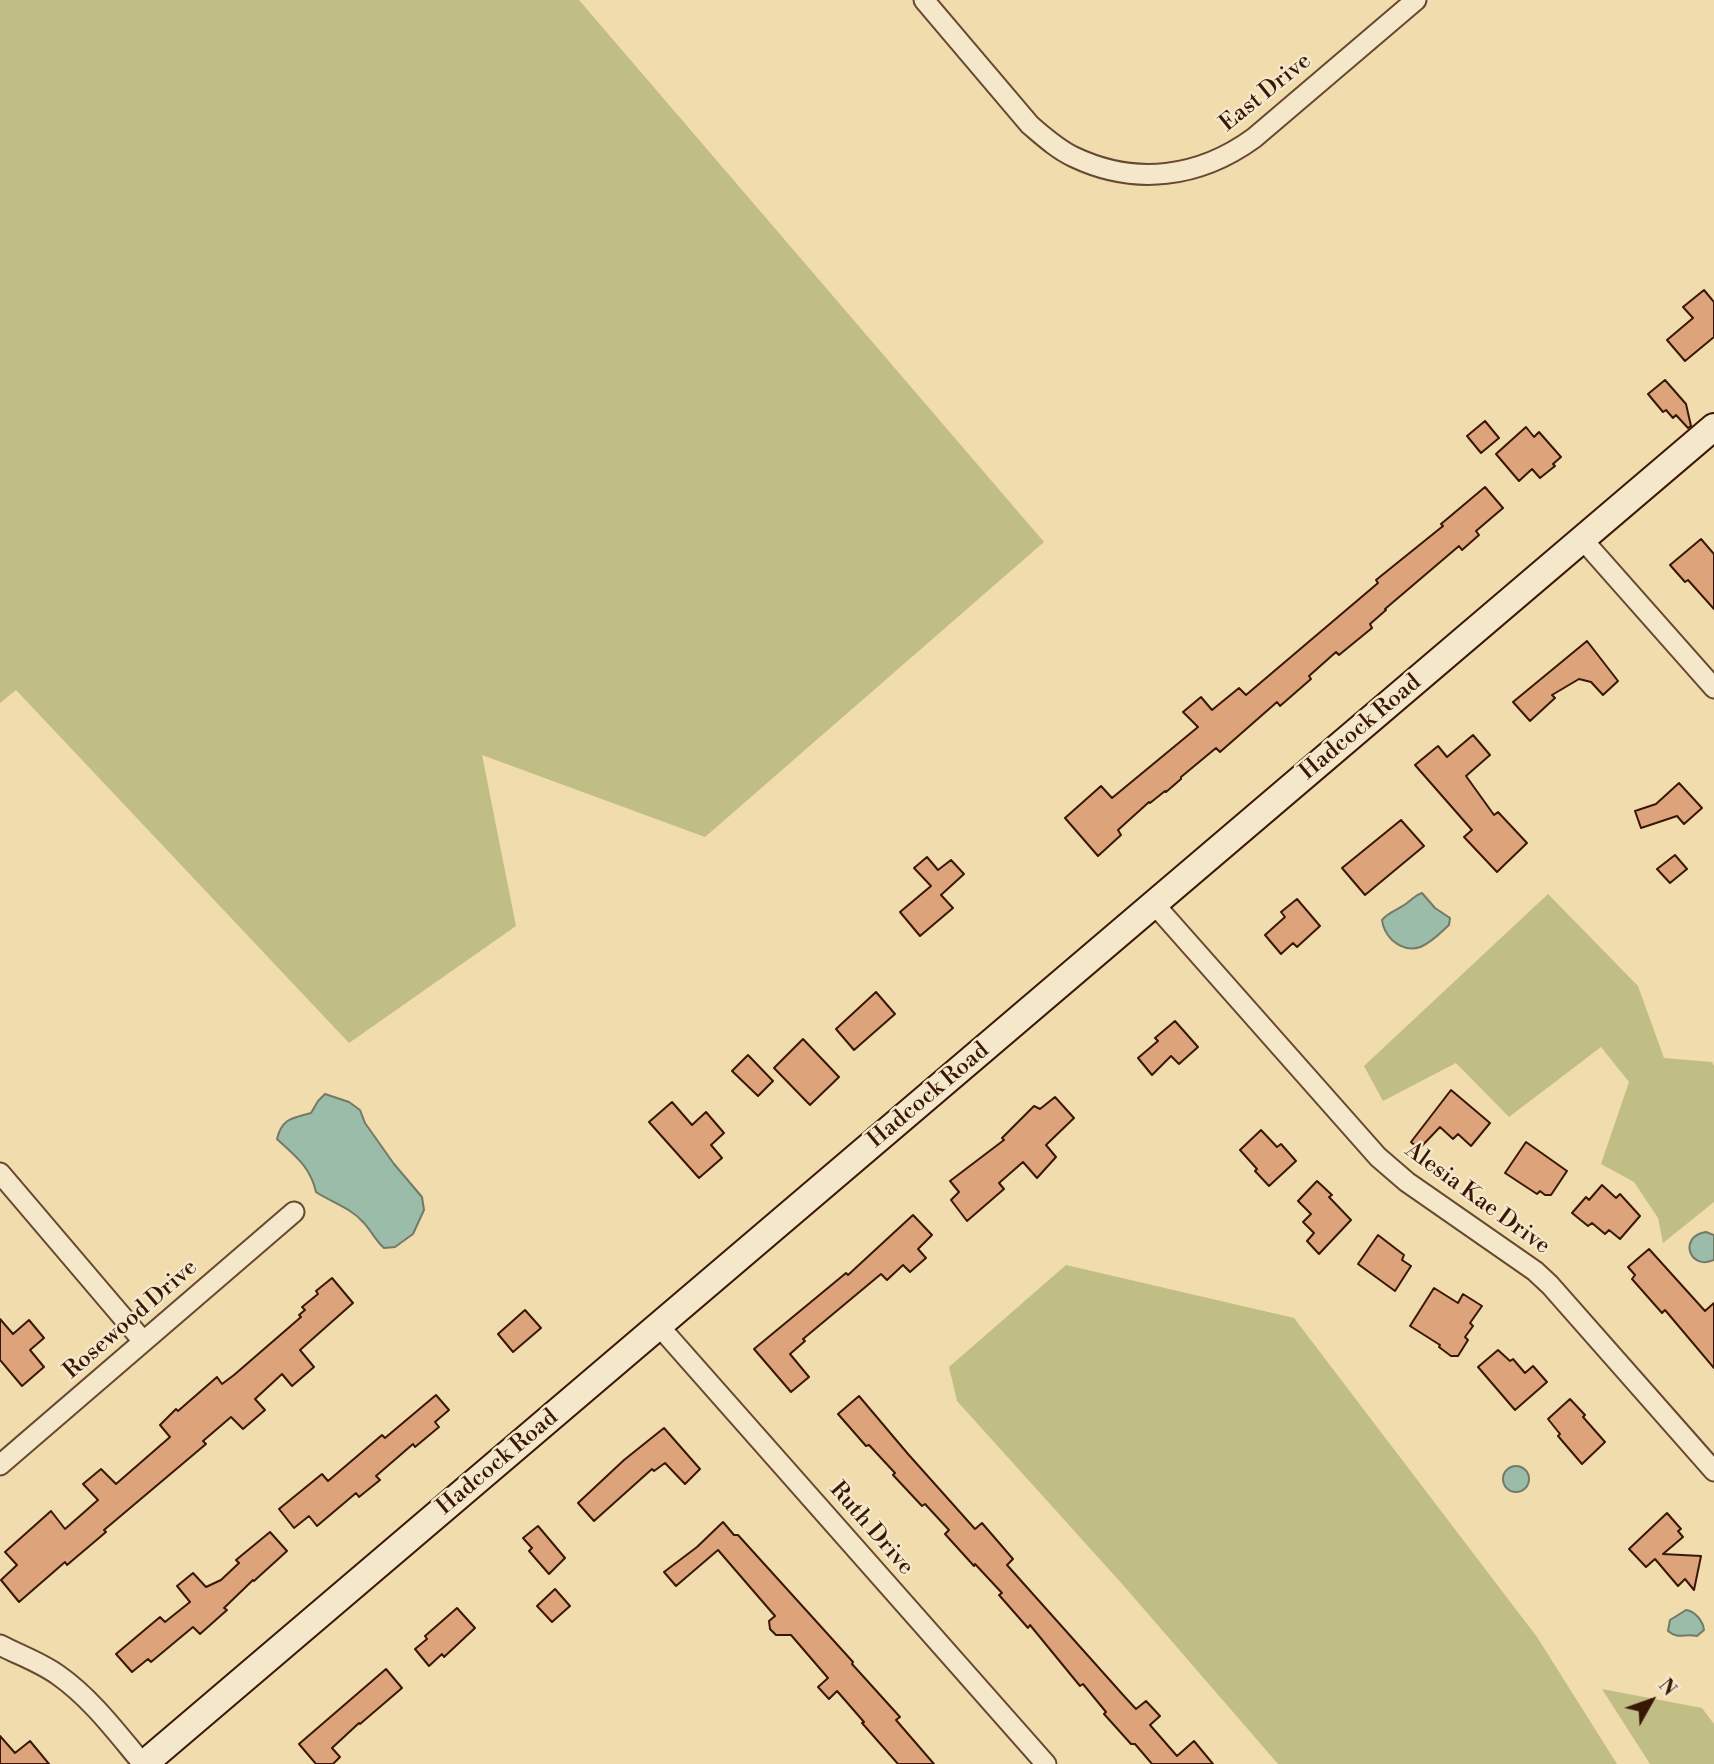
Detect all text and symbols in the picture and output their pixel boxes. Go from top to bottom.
street label: East Drive [1215,48,1317,138]
street label: Hadcock Road [1295,669,1427,787]
street label: Hadcock Road [863,1037,995,1155]
street label: Alesia Kae Drive [1399,1137,1555,1261]
street label: Rosewood Drive [59,1254,203,1386]
street label: Hadcock Road [432,1404,564,1522]
street label: Ruth Drive [823,1477,919,1581]
north arrow [1616,1666,1686,1736]
text: N [1653,1674,1681,1701]

